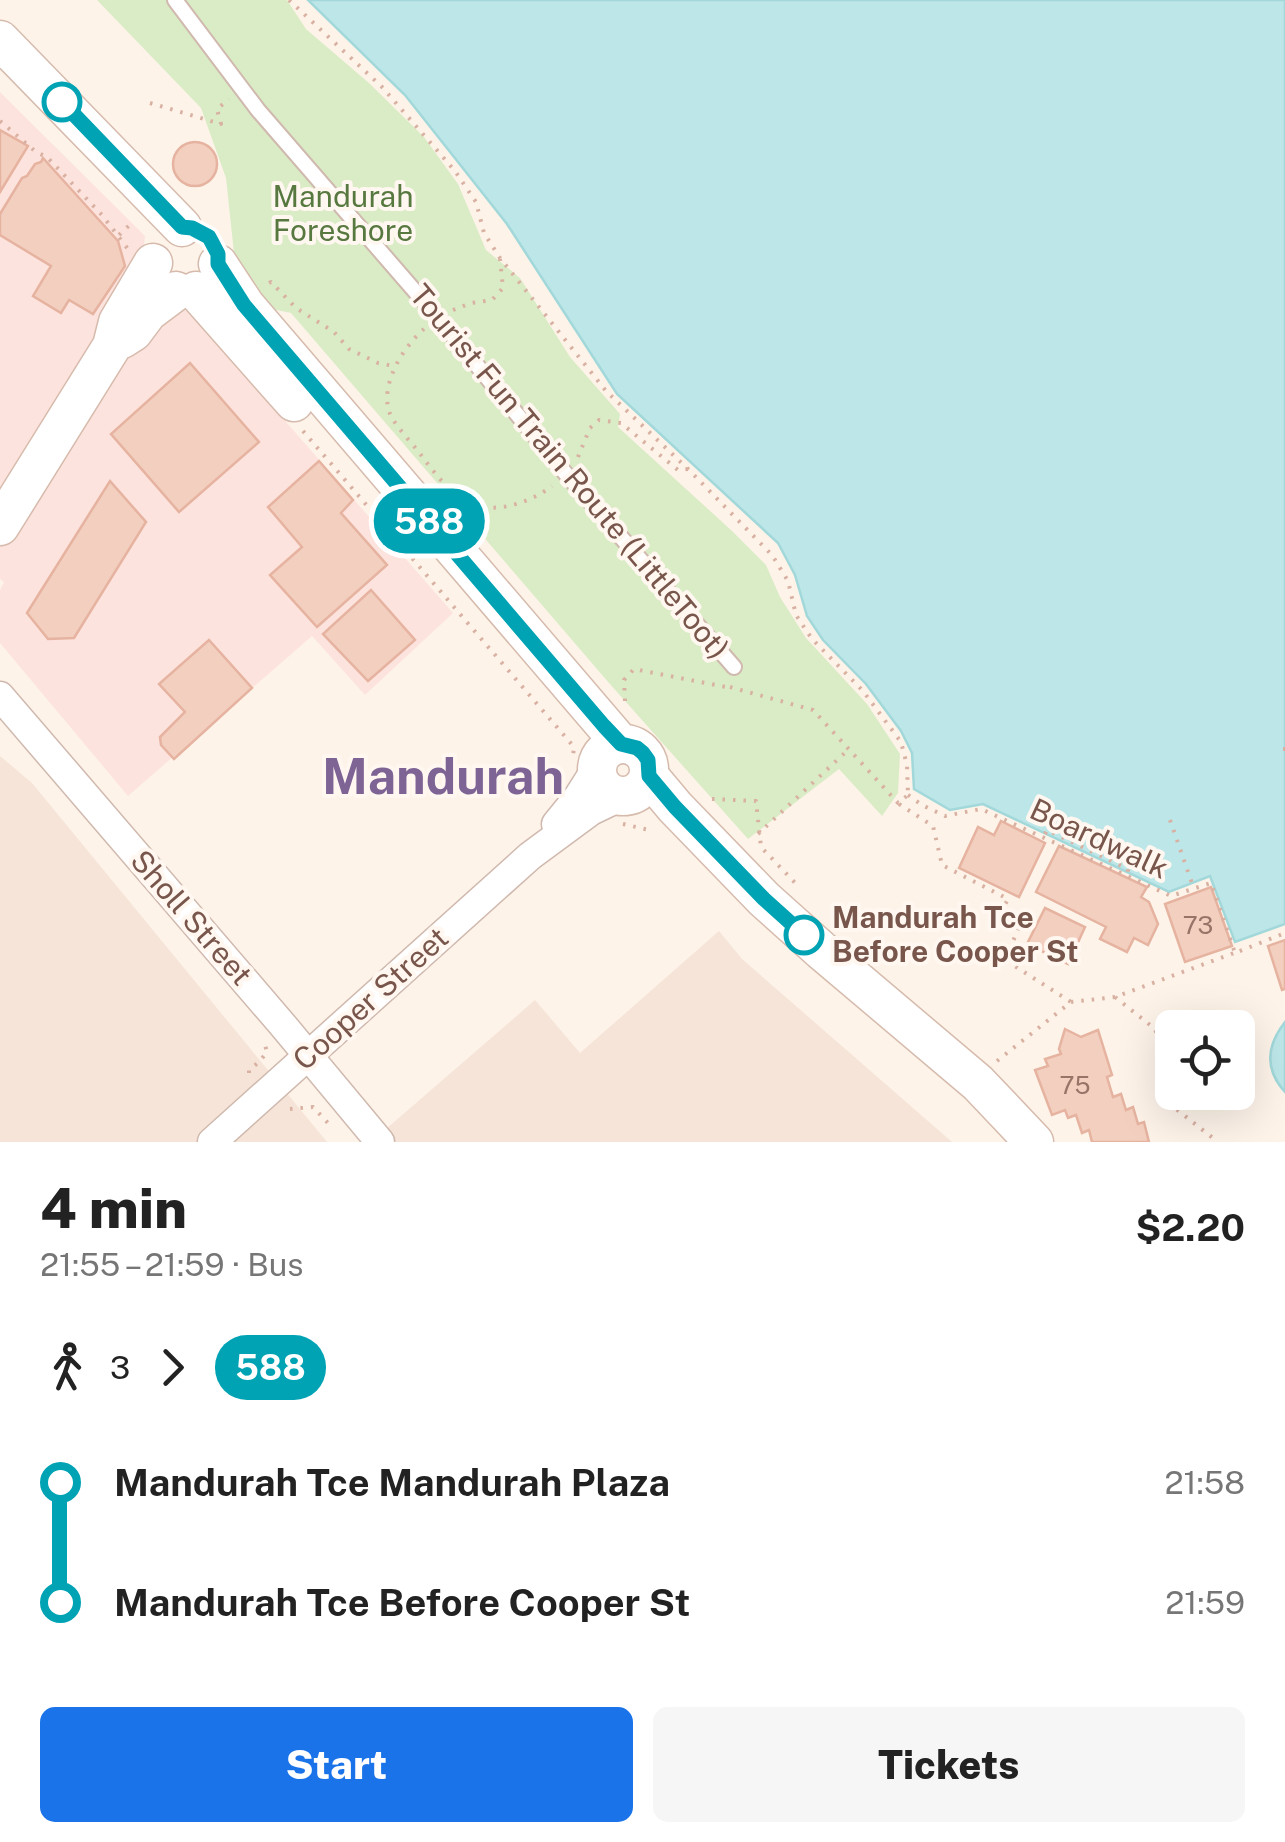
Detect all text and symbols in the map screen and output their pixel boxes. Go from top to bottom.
unlabelled marker [43,83,81,121]
park label: Mandurah Foreshore [273,178,413,248]
street label: Tourist Fun Train Route (LittleToot) [403,277,737,666]
line badge: 588 [372,488,486,554]
text: 588 [394,501,464,542]
district label: Mandurah [322,746,564,805]
street label: Boardwalk [1025,790,1174,886]
street label: Sholl Street [123,843,260,992]
place label: Mandurah Tce Before Cooper St [832,899,1079,969]
house number: 73 [1183,910,1213,940]
marker: Mandurah Tce Before Cooper St [785,916,823,954]
street label: Cooper Street [285,919,455,1077]
map controls [1155,1010,1255,1110]
button: locate [1155,1010,1255,1110]
house number: 75 [1059,1070,1091,1100]
text: 4 min [40,1176,187,1240]
text: $2.20 [1135,1205,1245,1250]
text: 21:55 – 21:59 · Bus [40,1246,304,1283]
icon: walk [40,1340,95,1395]
icon: forward [145,1340,200,1395]
text: 588 [235,1347,306,1388]
text: 3 [110,1349,130,1386]
text: Mandurah Tce Mandurah Plaza [114,1460,670,1505]
text: 21:58 [1164,1464,1245,1501]
text: Mandurah Tce Before Cooper St [114,1580,690,1625]
text: 21:59 [1165,1584,1245,1621]
button: Start [40,1707,633,1822]
button: Tickets [653,1707,1245,1822]

